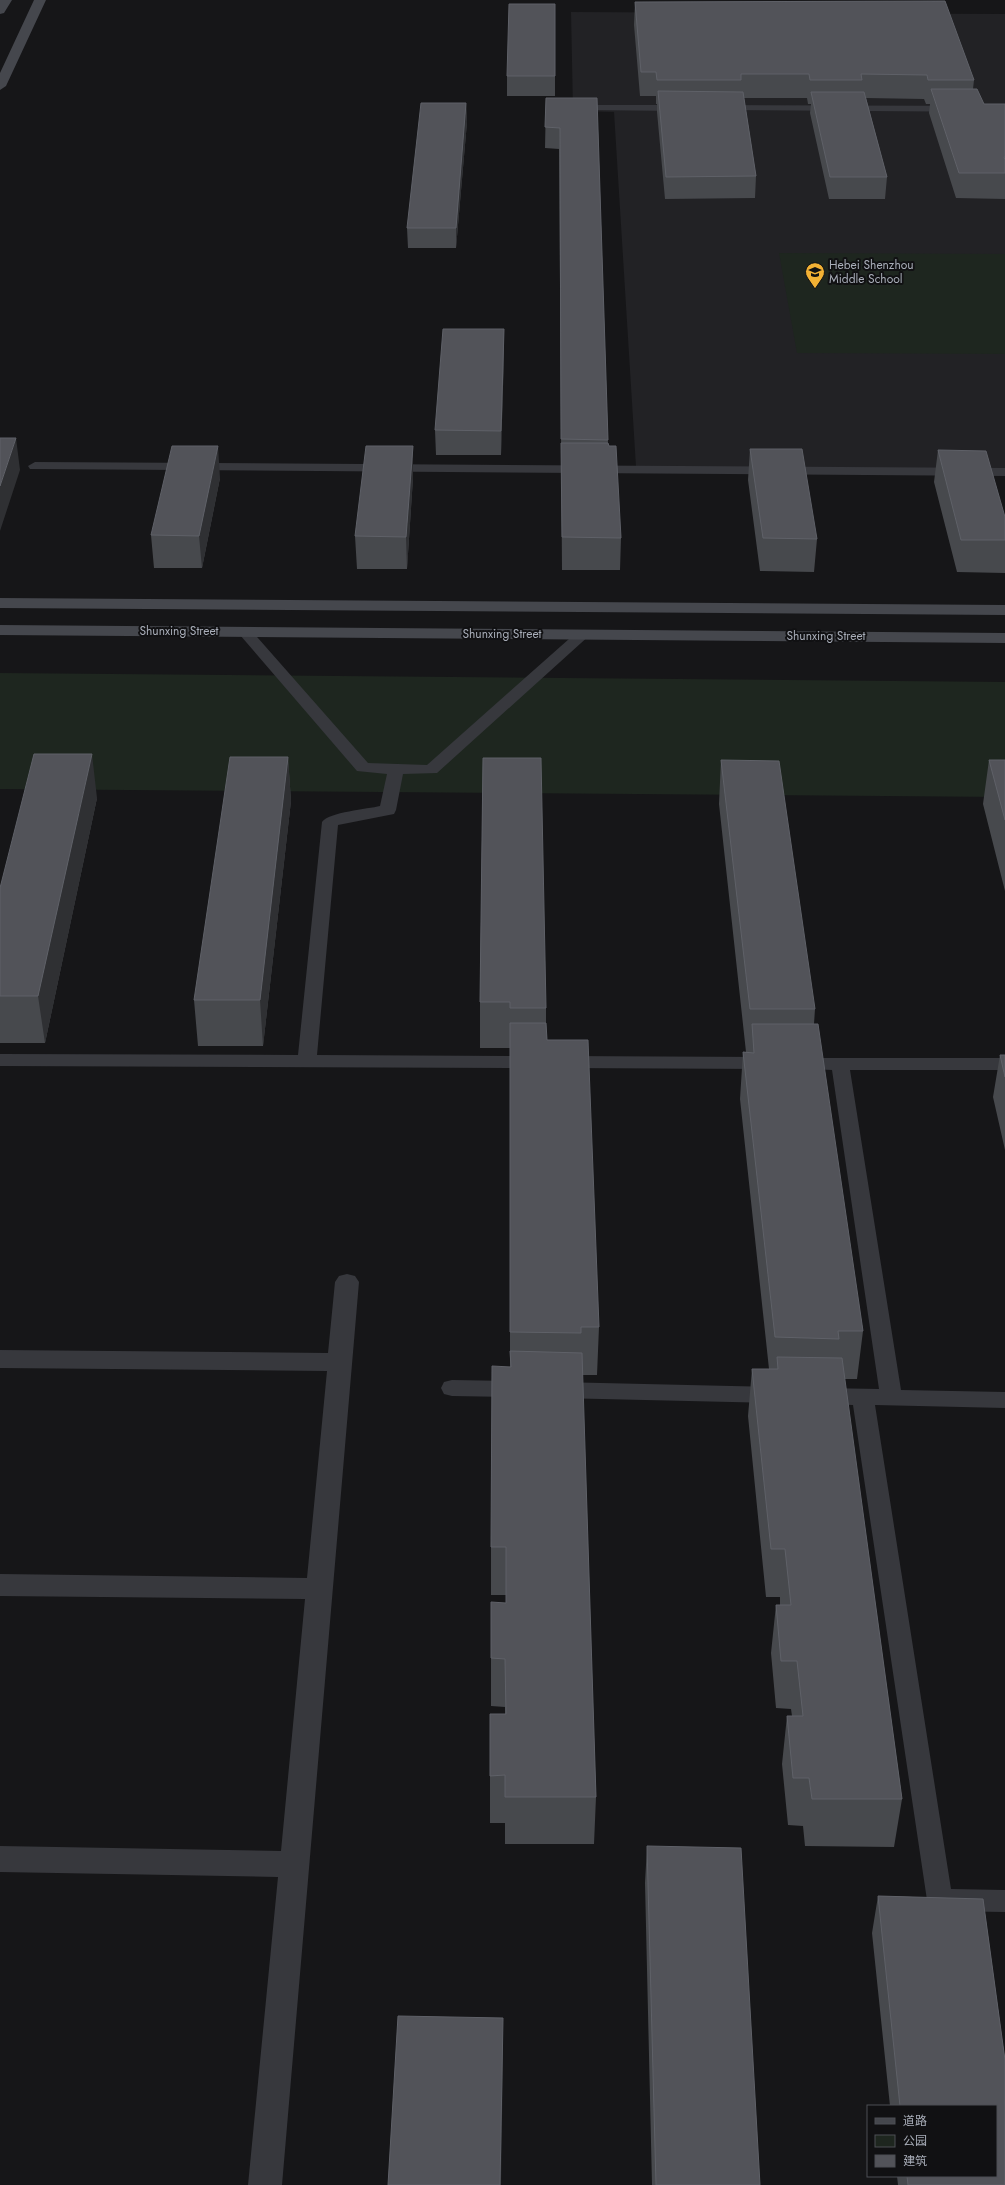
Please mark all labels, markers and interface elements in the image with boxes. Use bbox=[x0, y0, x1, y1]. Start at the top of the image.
place label: Hebei Shenzhou Middle School bbox=[829, 256, 914, 288]
school or university icon: Hebei Shenzhou Middle School bbox=[804, 261, 826, 289]
street label: Shunxing Street bbox=[139, 622, 219, 640]
street label: Shunxing Street bbox=[462, 625, 542, 643]
street label: Shunxing Street bbox=[786, 627, 866, 645]
legend bbox=[867, 2105, 997, 2177]
text: 道路 bbox=[903, 2112, 927, 2130]
text: 公园 bbox=[903, 2132, 927, 2150]
text: 建筑 bbox=[903, 2152, 927, 2170]

